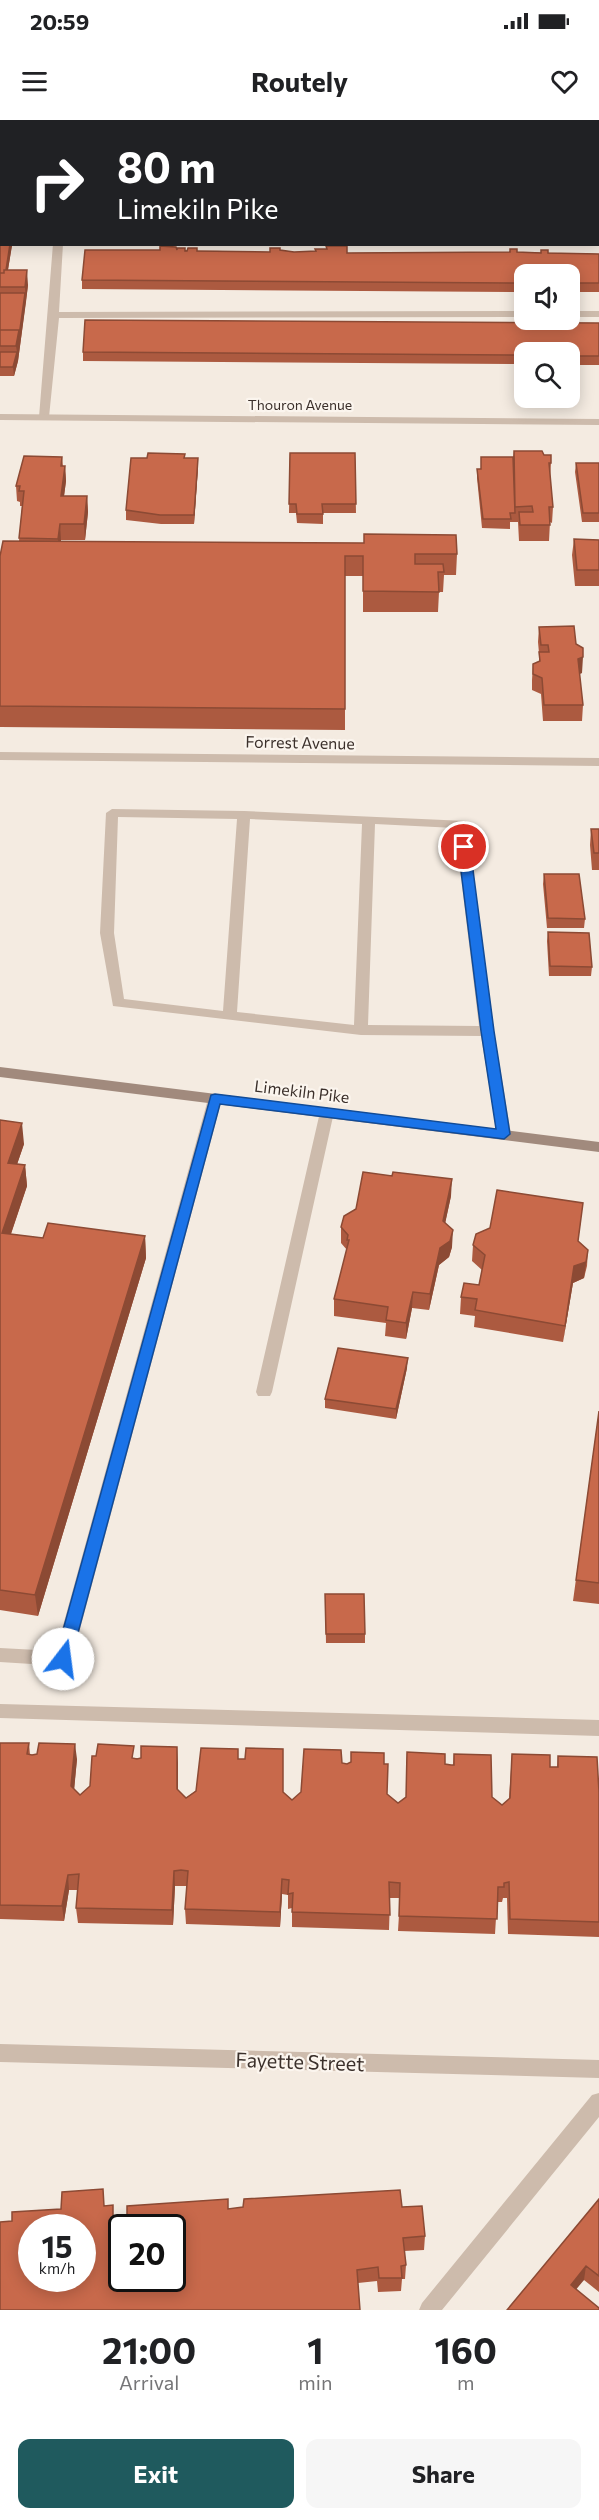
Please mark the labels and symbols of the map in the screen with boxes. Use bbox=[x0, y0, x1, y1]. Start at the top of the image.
street label: Thouron Avenue bbox=[248, 396, 352, 413]
street label: Forrest Avenue bbox=[245, 732, 355, 752]
pin bbox=[438, 821, 489, 872]
street label: Limekiln Pike bbox=[253, 1076, 351, 1106]
position arrow bbox=[31, 1627, 95, 1691]
street label: Fayette Street bbox=[235, 2047, 365, 2075]
speed limit sign: 20 bbox=[108, 2214, 186, 2292]

